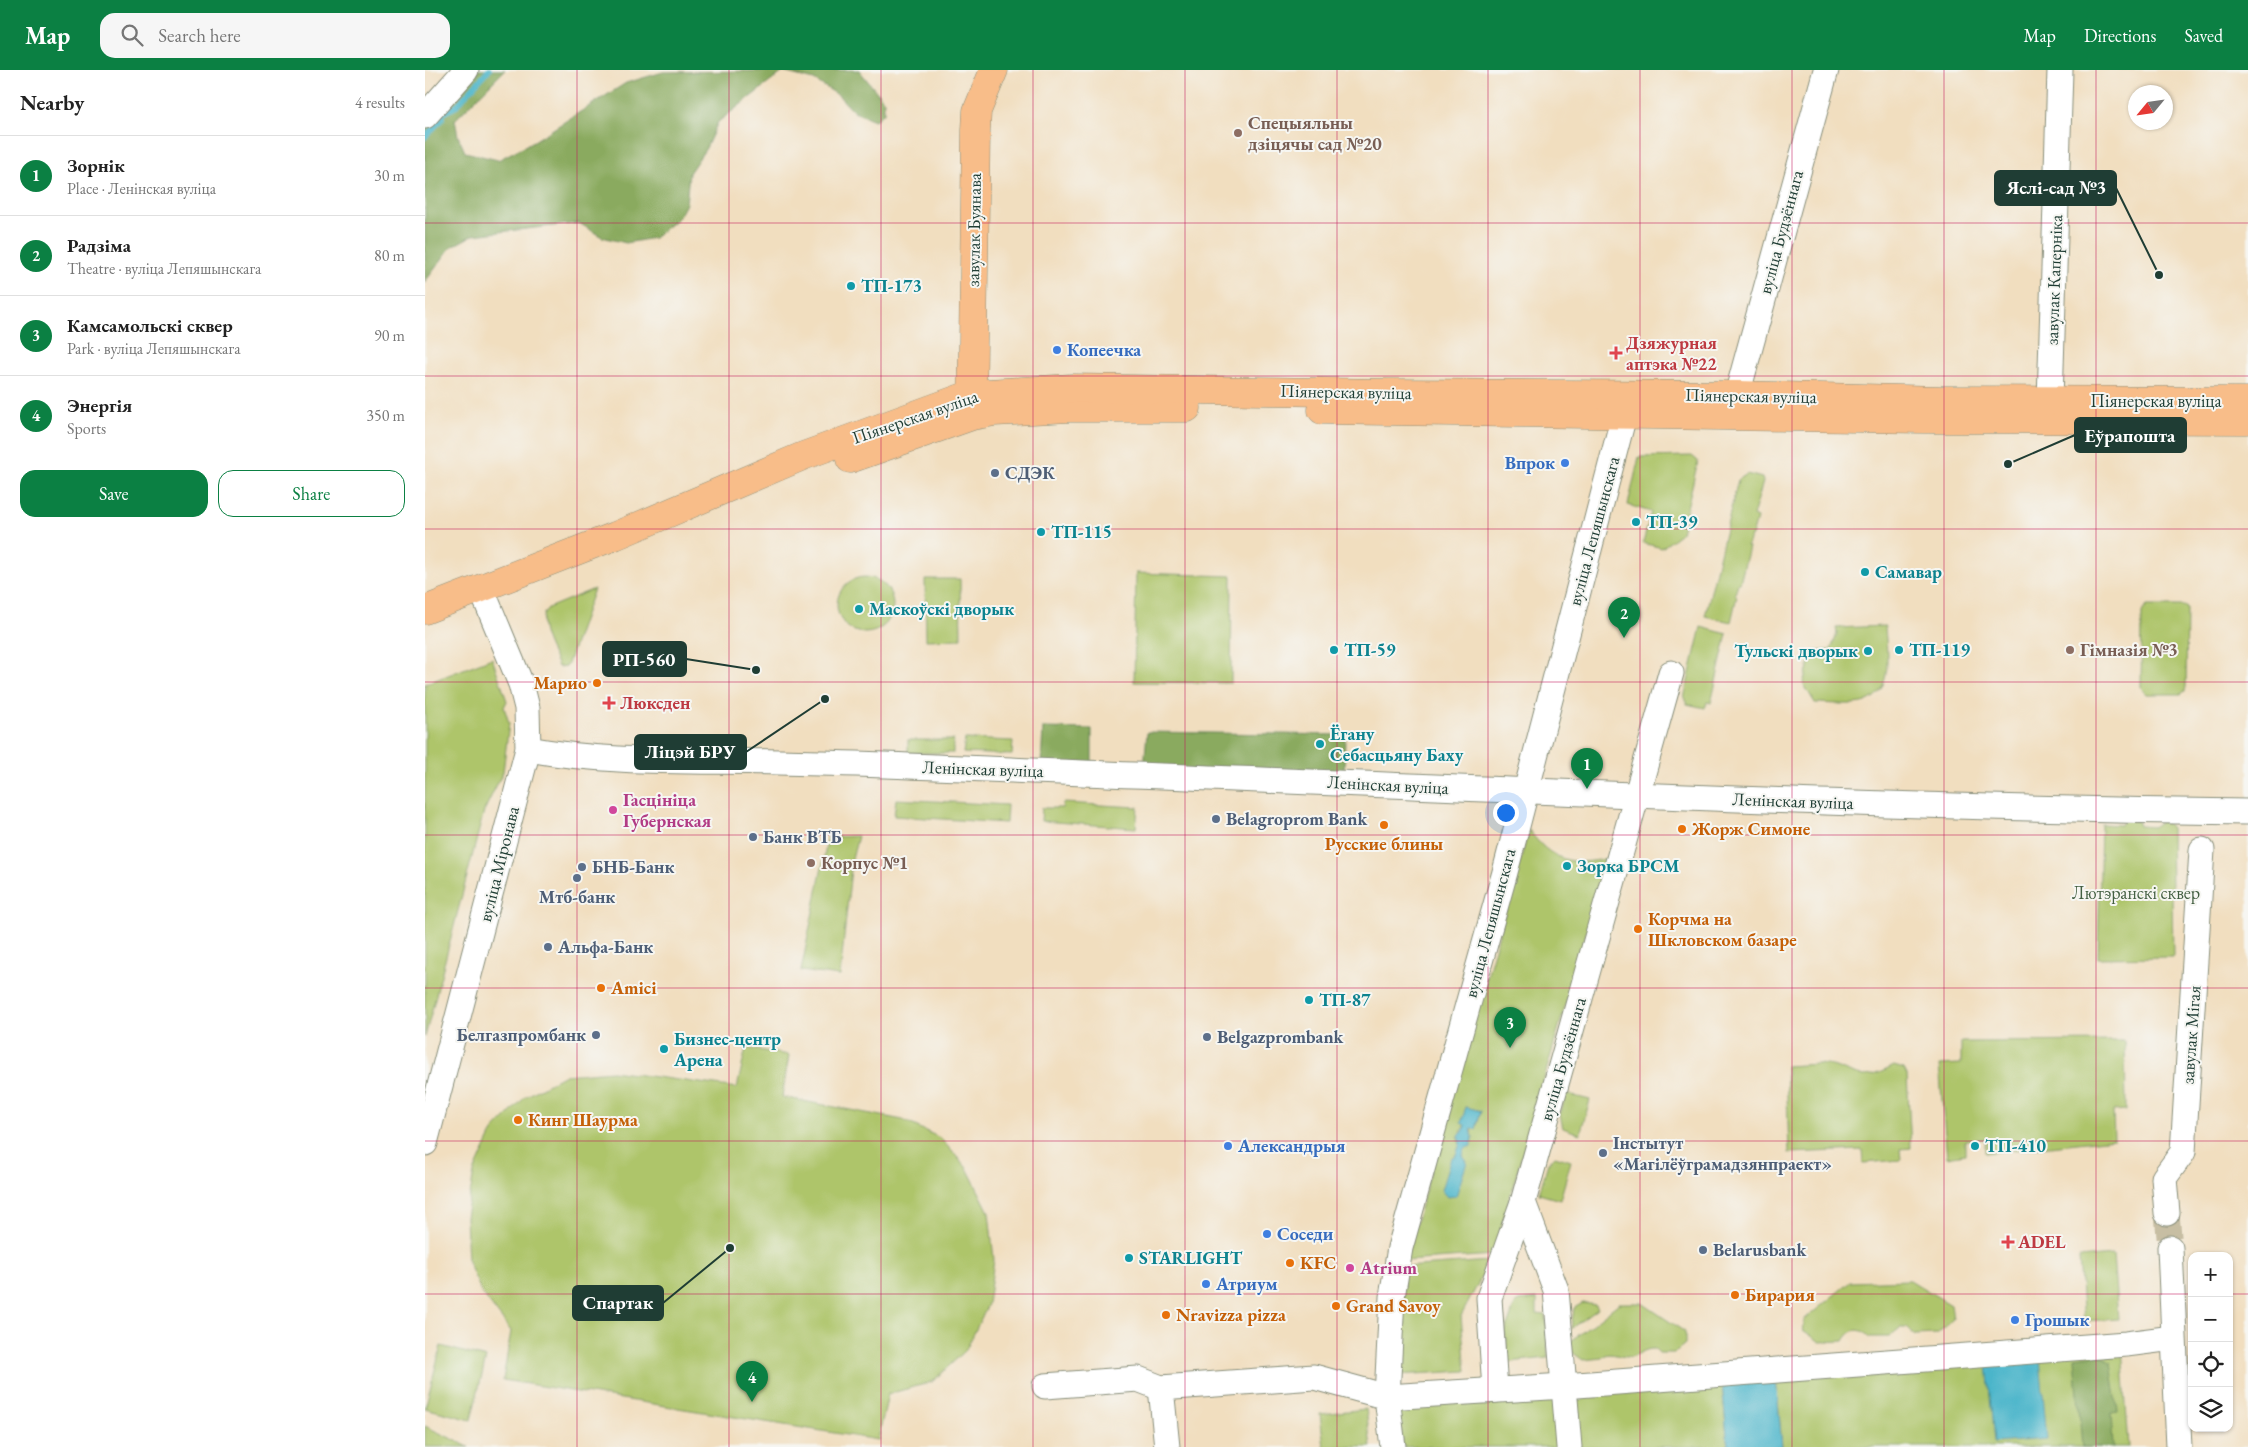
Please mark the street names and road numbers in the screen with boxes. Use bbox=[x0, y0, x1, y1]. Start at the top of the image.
street label: вуліца Будзённага bbox=[1753, 167, 1808, 296]
street label: завулак Буянава bbox=[961, 172, 986, 287]
street label: завулак Каперніка bbox=[2040, 213, 2067, 346]
street label: Піянерская вуліца bbox=[1280, 379, 1413, 404]
street label: Піянерская вуліца bbox=[1685, 383, 1818, 408]
street label: Піянерская вуліца bbox=[849, 384, 982, 449]
street label: Піянерская вуліца bbox=[2090, 389, 2223, 412]
street label: вуліца Лепяшынскага bbox=[1563, 453, 1625, 608]
street label: Ленінская вуліца bbox=[922, 755, 1045, 782]
street label: Ленінская вуліца bbox=[1327, 770, 1450, 799]
street label: Ленінская вуліца bbox=[1732, 787, 1855, 814]
street label: вуліца Міронава bbox=[473, 803, 524, 924]
street label: вуліца Лепяшынскага bbox=[1459, 845, 1521, 1000]
street label: завулак Мігая bbox=[2176, 985, 2205, 1085]
street label: вуліца Будзённага bbox=[1534, 994, 1591, 1123]

